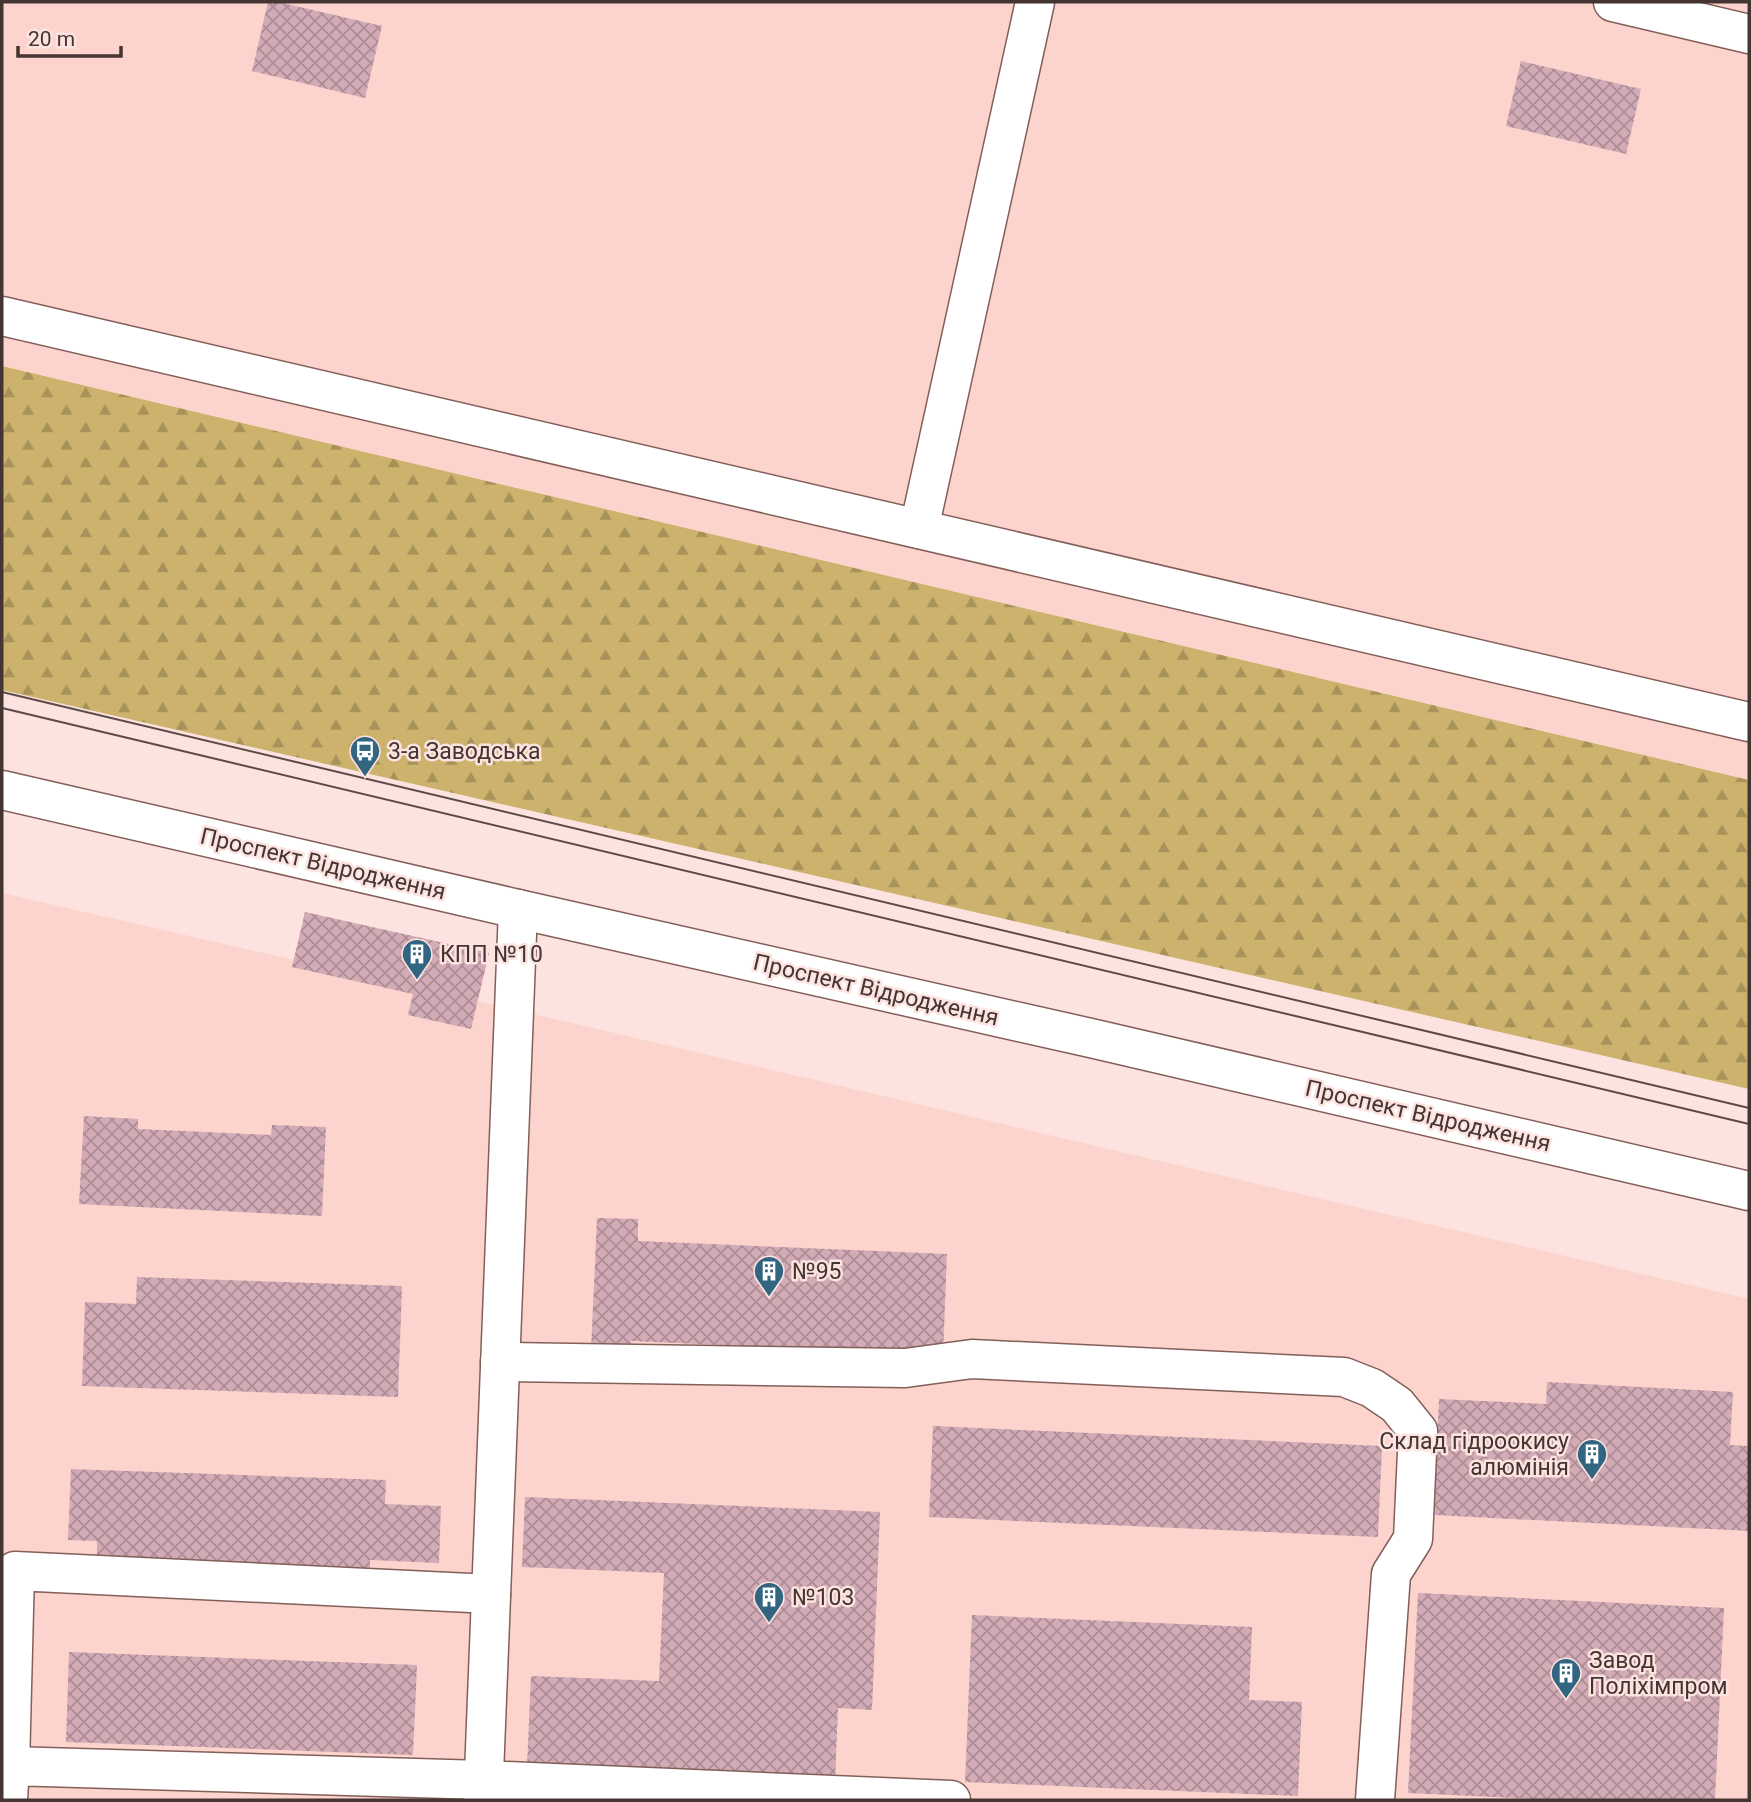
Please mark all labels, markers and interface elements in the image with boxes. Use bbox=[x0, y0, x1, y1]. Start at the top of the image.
scale bar bbox=[18, 14, 121, 58]
text: 20 m bbox=[28, 27, 75, 51]
bus stop icon: 3-а Заводська bbox=[348, 734, 382, 778]
place label: 3-а Заводська bbox=[388, 738, 540, 765]
street label: Проспект Відродження bbox=[198, 823, 448, 905]
building icon: КПП №10 bbox=[400, 937, 434, 981]
place label: КПП №10 bbox=[440, 941, 543, 968]
street label: Проспект Відродження bbox=[751, 949, 1001, 1031]
street label: Проспект Відродження bbox=[1303, 1075, 1553, 1157]
building icon: №95 bbox=[752, 1254, 786, 1298]
place label: №95 bbox=[792, 1258, 842, 1285]
place label: Склад гідроокису алюмінія bbox=[1379, 1428, 1569, 1481]
building icon: Склад гідроокису алюмінія bbox=[1575, 1437, 1609, 1481]
building icon: №103 bbox=[752, 1580, 786, 1624]
place label: №103 bbox=[792, 1584, 854, 1611]
place label: Завод Поліхімпром bbox=[1589, 1647, 1728, 1700]
building icon: Завод Поліхімпром bbox=[1549, 1656, 1583, 1700]

